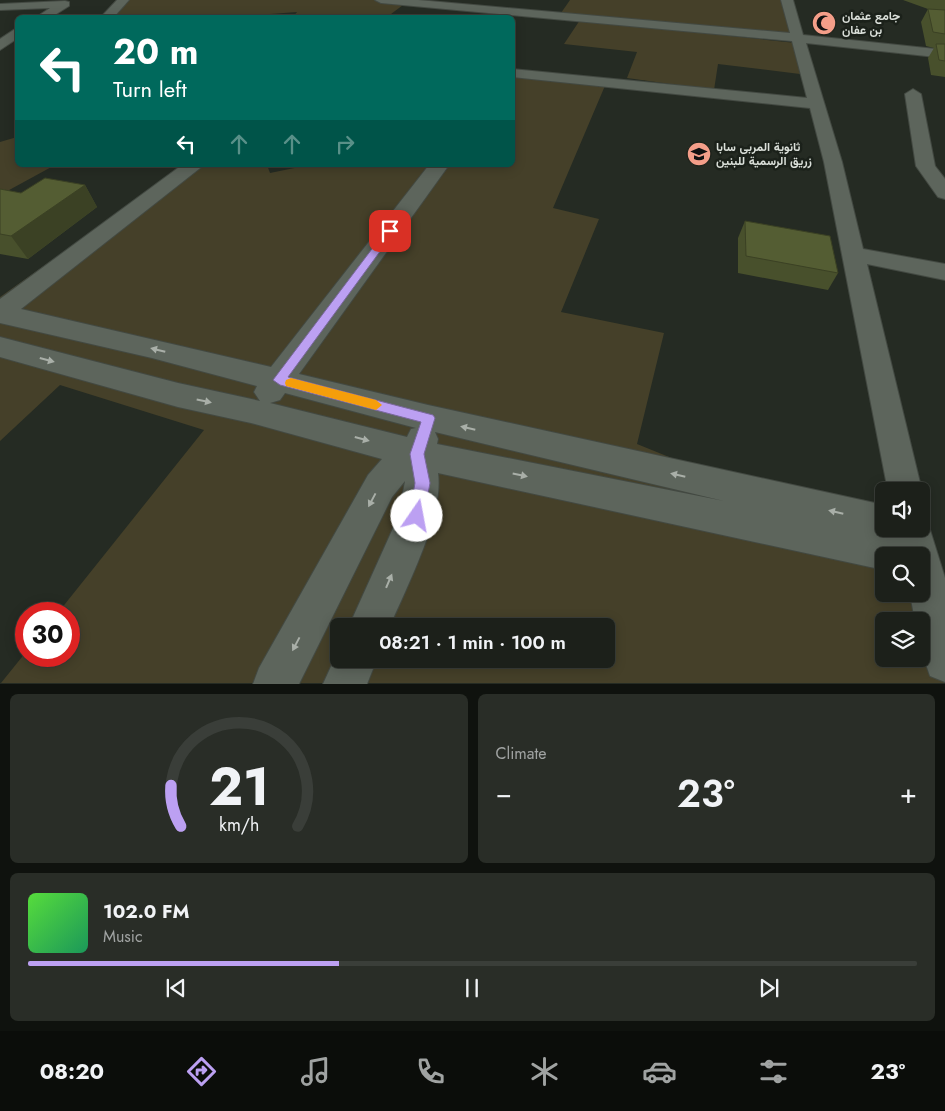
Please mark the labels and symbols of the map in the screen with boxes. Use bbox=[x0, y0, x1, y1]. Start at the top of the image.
place label: جامع عثمان بن عفان bbox=[842, 7, 900, 39]
mosque icon: جامع عثمان بن عفان bbox=[811, 10, 837, 36]
place label: ثانوية المربي سابا زريق الرسمية للبنين bbox=[716, 138, 812, 170]
school or university icon: ثانوية المربي سابا زريق الرسمية للبنين bbox=[686, 141, 712, 167]
pin bbox=[369, 210, 411, 252]
one-way arrow bbox=[150, 346, 165, 354]
one-way arrow bbox=[39, 356, 55, 364]
one-way arrow bbox=[197, 397, 212, 405]
one-way arrow bbox=[460, 423, 476, 431]
one-way arrow bbox=[355, 436, 370, 444]
one-way arrow bbox=[670, 471, 685, 479]
one-way arrow bbox=[513, 472, 529, 480]
position arrow bbox=[390, 489, 442, 541]
one-way arrow bbox=[368, 493, 376, 507]
one-way arrow bbox=[829, 508, 844, 516]
one-way arrow bbox=[385, 573, 393, 588]
speed limit sign: 30 bbox=[15, 602, 80, 667]
one-way arrow bbox=[292, 637, 300, 651]

